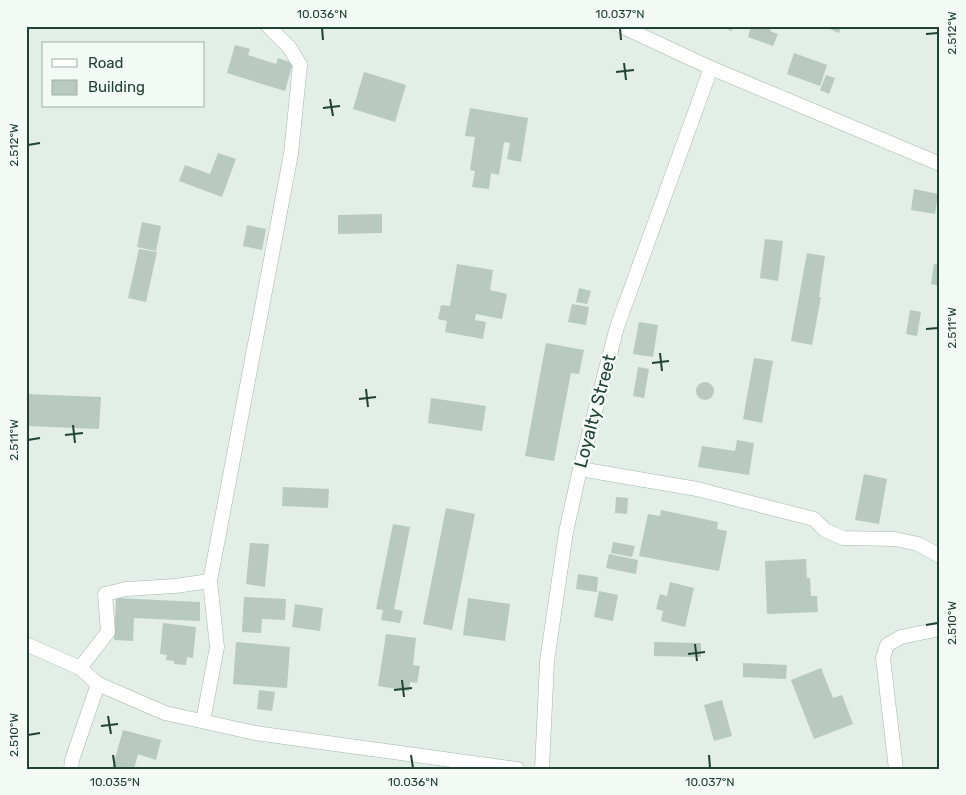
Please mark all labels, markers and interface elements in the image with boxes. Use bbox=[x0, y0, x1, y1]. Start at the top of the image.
text: 10.036°N bbox=[297, 7, 347, 21]
text: 10.037°N bbox=[595, 7, 645, 21]
text: 2.512°W bbox=[945, 11, 959, 55]
legend bbox=[42, 42, 205, 108]
text: Road bbox=[88, 54, 124, 72]
text: Building bbox=[88, 78, 145, 96]
text: 2.512°W bbox=[7, 123, 21, 167]
text: 2.511°W bbox=[945, 307, 959, 349]
street label: Loyalty Street bbox=[569, 352, 621, 470]
text: 2.511°W bbox=[7, 419, 21, 461]
text: 2.510°W bbox=[945, 601, 959, 645]
text: 2.510°W bbox=[7, 713, 21, 757]
text: 10.035°N bbox=[90, 775, 140, 789]
text: 10.036°N bbox=[388, 775, 438, 789]
text: 10.037°N bbox=[685, 775, 735, 789]

